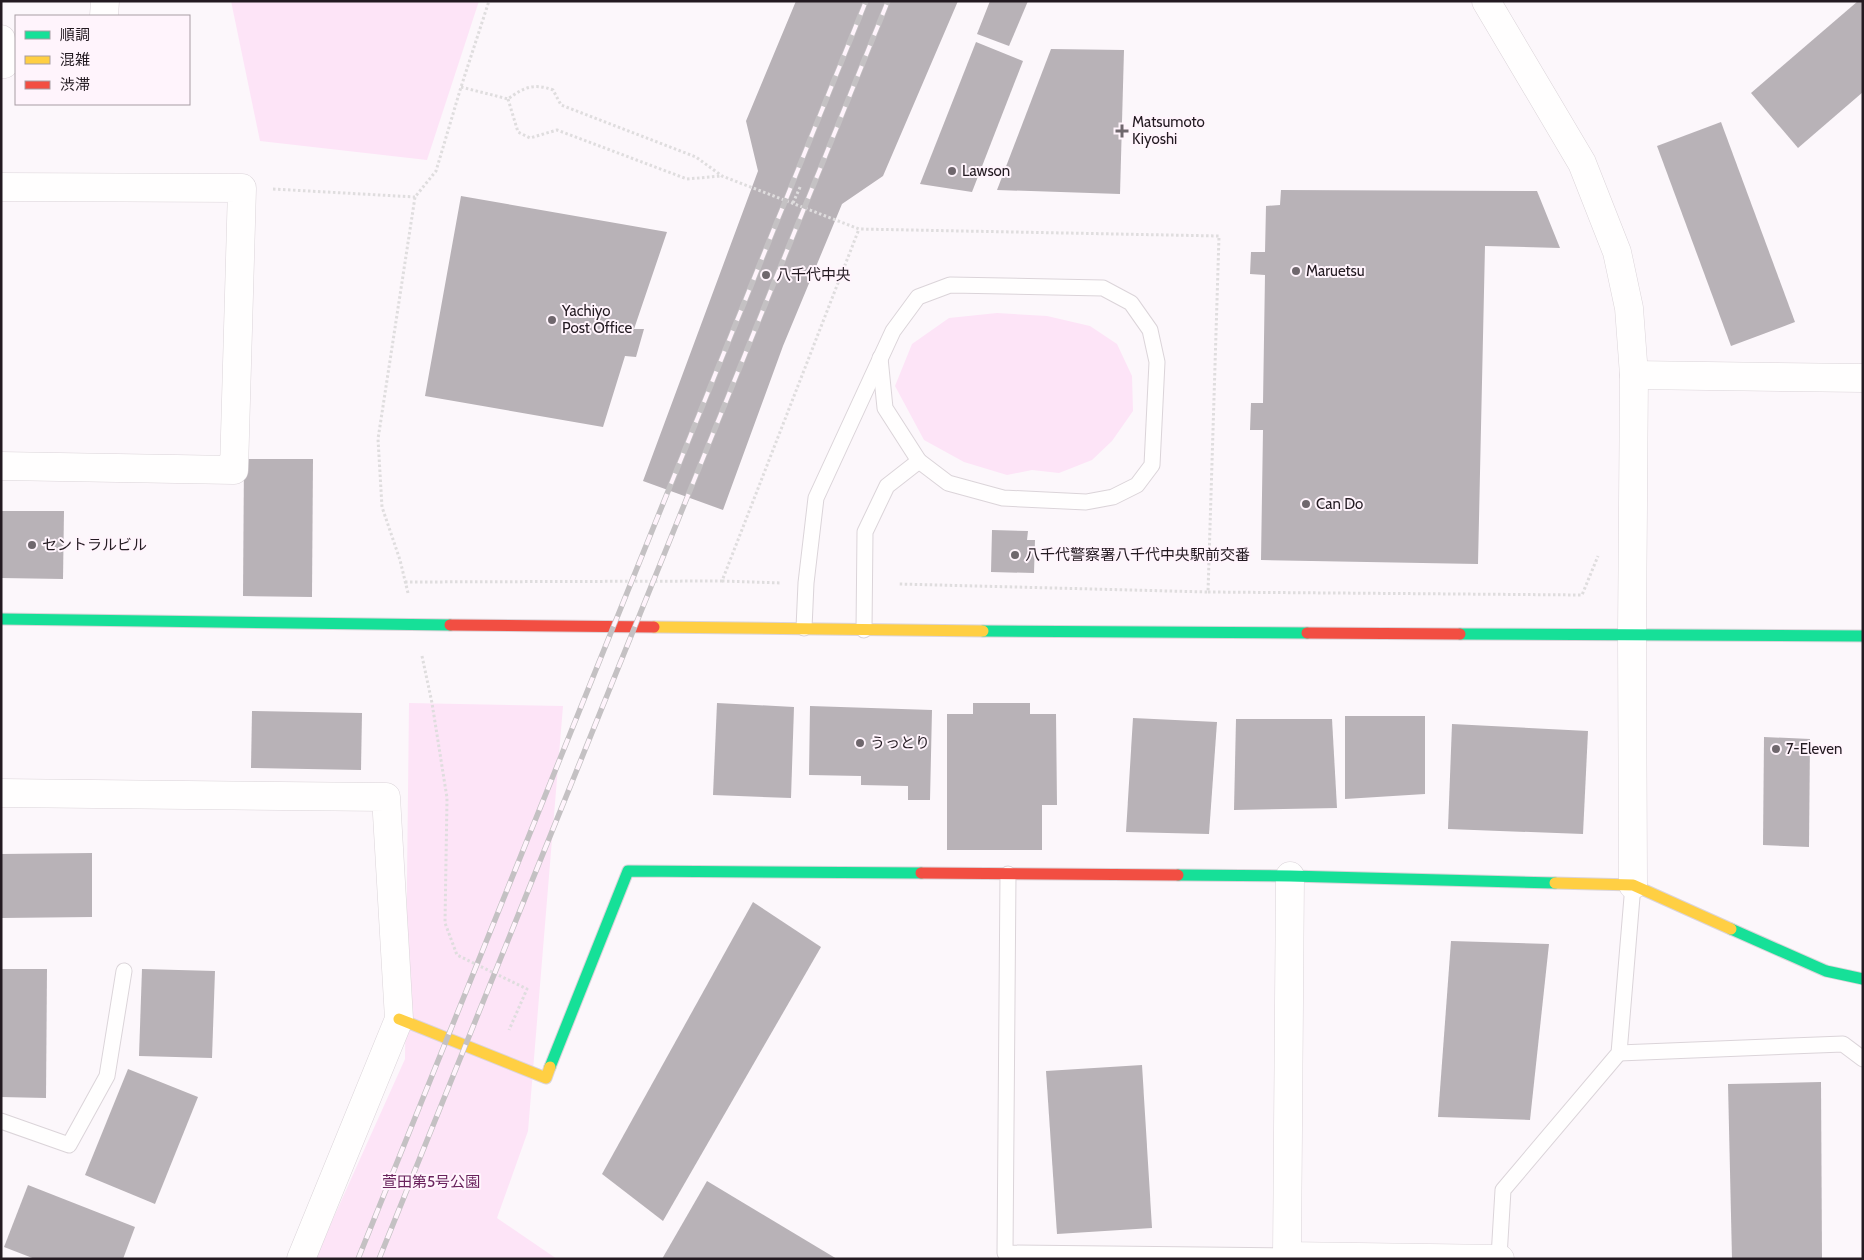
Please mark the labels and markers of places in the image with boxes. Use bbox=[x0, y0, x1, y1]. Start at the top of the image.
place label: Matsumoto Kiyoshi bbox=[1132, 113, 1205, 148]
marker: Matsumoto Kiyoshi bbox=[1116, 125, 1128, 137]
place label: Lawson bbox=[962, 162, 1010, 180]
marker: Lawson bbox=[946, 165, 958, 177]
place label: Maruetsu bbox=[1306, 262, 1365, 280]
marker: Maruetsu bbox=[1290, 265, 1302, 277]
place label: 八千代中央 bbox=[776, 266, 851, 284]
marker: 八千代中央 bbox=[760, 269, 772, 281]
place label: Yachiyo Post Office bbox=[561, 302, 633, 337]
marker: Yachiyo Post Office bbox=[546, 314, 558, 326]
place label: Can Do bbox=[1316, 495, 1363, 513]
marker: Can Do bbox=[1300, 498, 1312, 510]
place label: セントラルビル bbox=[42, 536, 147, 554]
marker: セントラルビル bbox=[26, 539, 38, 551]
place label: 八千代警察署八千代中央駅前交番 bbox=[1025, 546, 1250, 564]
marker: 八千代警察署八千代中央駅前交番 bbox=[1009, 549, 1021, 561]
place label: うっとり bbox=[870, 734, 930, 752]
marker: うっとり bbox=[854, 737, 866, 749]
place label: 7-Eleven bbox=[1786, 740, 1842, 758]
marker: 7-Eleven bbox=[1770, 743, 1782, 755]

